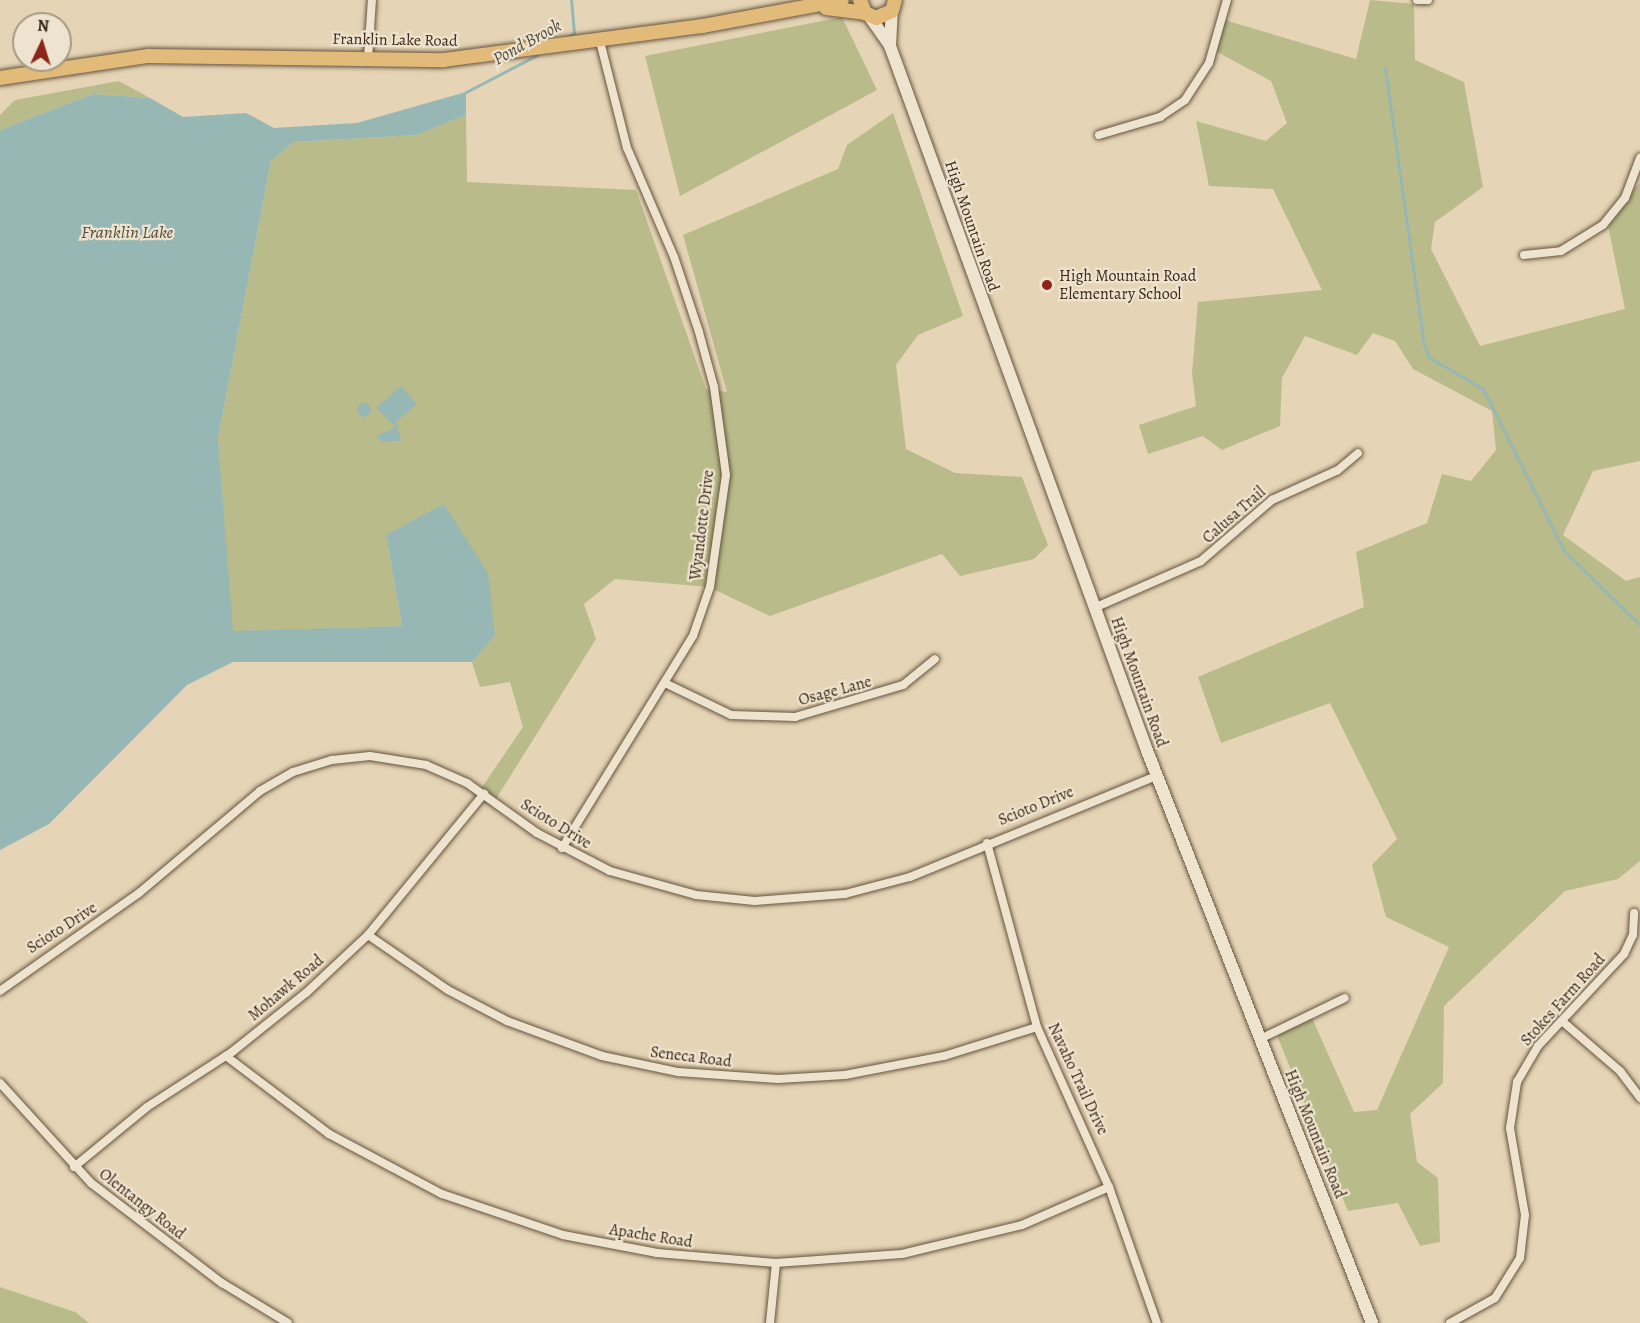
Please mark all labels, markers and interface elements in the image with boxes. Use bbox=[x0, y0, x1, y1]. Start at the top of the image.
north arrow bbox=[12, 12, 72, 72]
water label: Pond Brook bbox=[489, 14, 565, 70]
text: N bbox=[37, 15, 50, 37]
street label: Franklin Lake Road bbox=[332, 29, 458, 51]
street label: High Mountain Road bbox=[941, 158, 1003, 294]
water label: Franklin Lake bbox=[81, 221, 173, 243]
place label: High Mountain Road Elementary School bbox=[1059, 266, 1196, 304]
marker: High Mountain Road Elementary School bbox=[1040, 278, 1054, 292]
street label: Wyandotte Drive bbox=[686, 469, 718, 581]
street label: Calusa Trail bbox=[1199, 482, 1269, 548]
street label: High Mountain Road bbox=[1107, 614, 1171, 750]
street label: Osage Lane bbox=[796, 672, 874, 710]
street label: Scioto Drive bbox=[995, 782, 1077, 830]
street label: Scioto Drive bbox=[517, 795, 595, 853]
street label: Scioto Drive bbox=[23, 898, 101, 958]
street label: Stokes Farm Road bbox=[1517, 950, 1609, 1050]
street label: Mohawk Road bbox=[244, 951, 328, 1025]
street label: Navaho Trail Drive bbox=[1044, 1020, 1112, 1138]
street label: Seneca Road bbox=[649, 1042, 733, 1072]
street label: High Mountain Road bbox=[1280, 1067, 1350, 1201]
street label: Olentangy Road bbox=[95, 1164, 189, 1244]
street label: Apache Road bbox=[608, 1220, 694, 1252]

